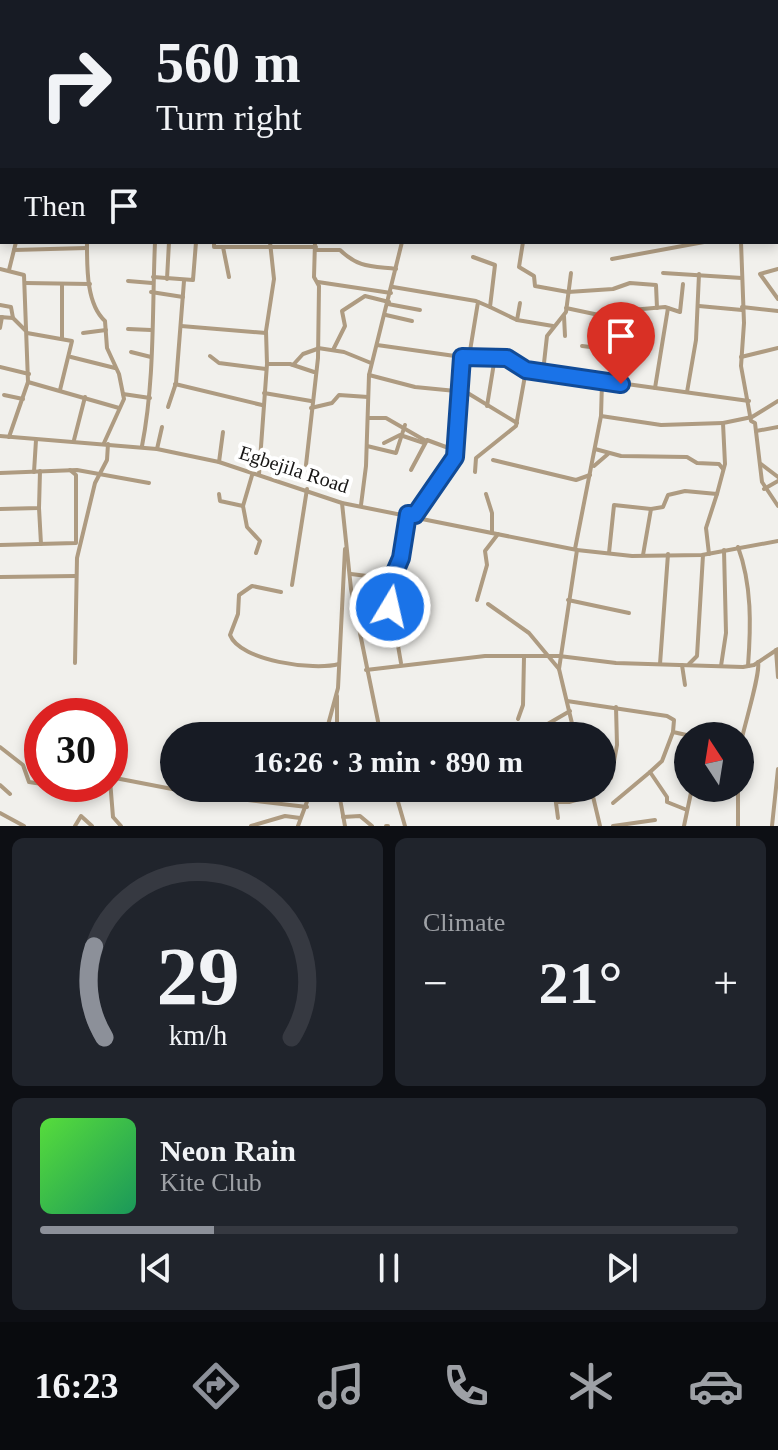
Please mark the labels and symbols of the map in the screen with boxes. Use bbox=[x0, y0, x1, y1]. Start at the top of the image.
pin bbox=[587, 302, 655, 384]
street label: Egbejila Road bbox=[236, 441, 352, 498]
position arrow bbox=[348, 565, 432, 649]
speed limit sign: 30 bbox=[24, 698, 128, 802]
north arrow bbox=[674, 722, 754, 802]

